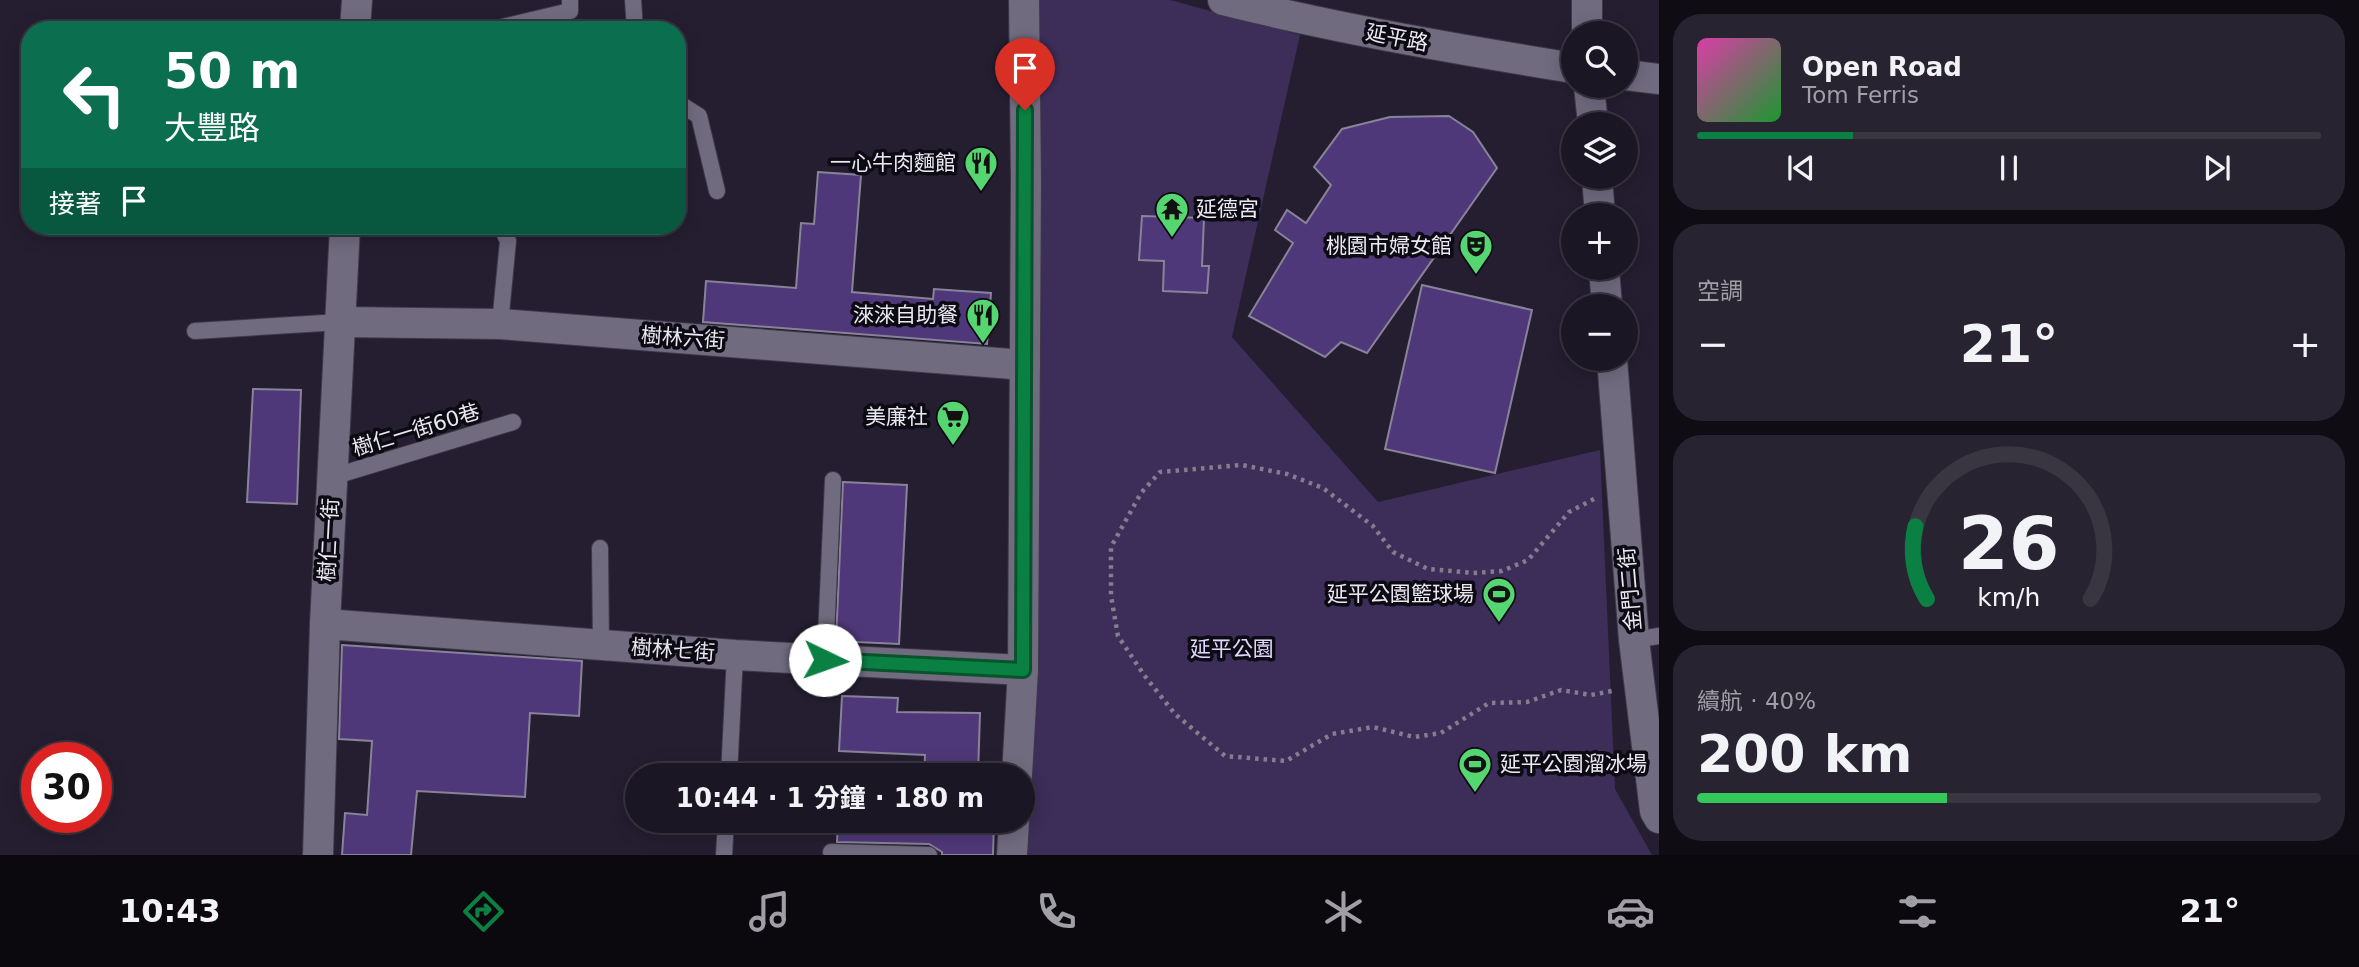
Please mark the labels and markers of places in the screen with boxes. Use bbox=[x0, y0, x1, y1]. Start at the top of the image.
pin bbox=[995, 38, 1055, 110]
restaurant icon: 一心牛肉麵館 bbox=[962, 144, 1000, 193]
place label: 一心牛肉麵館 bbox=[830, 151, 956, 175]
temple icon: 延德宮 bbox=[1153, 190, 1191, 239]
place label: 延德宮 bbox=[1196, 197, 1259, 221]
theatre icon: 桃園市婦女館 bbox=[1457, 227, 1495, 276]
place label: 桃園市婦女館 bbox=[1326, 234, 1452, 258]
restaurant icon: 淶淶自助餐 bbox=[964, 296, 1002, 345]
place label: 淶淶自助餐 bbox=[853, 303, 958, 327]
supermarket icon: 美廉社 bbox=[934, 398, 972, 447]
place label: 美廉社 bbox=[865, 405, 928, 429]
sports icon: 延平公園籃球場 bbox=[1480, 575, 1518, 624]
place label: 延平公園籃球場 bbox=[1327, 582, 1474, 606]
sports icon: 延平公園溜冰場 bbox=[1456, 745, 1494, 794]
place label: 延平公園溜冰場 bbox=[1500, 752, 1647, 776]

